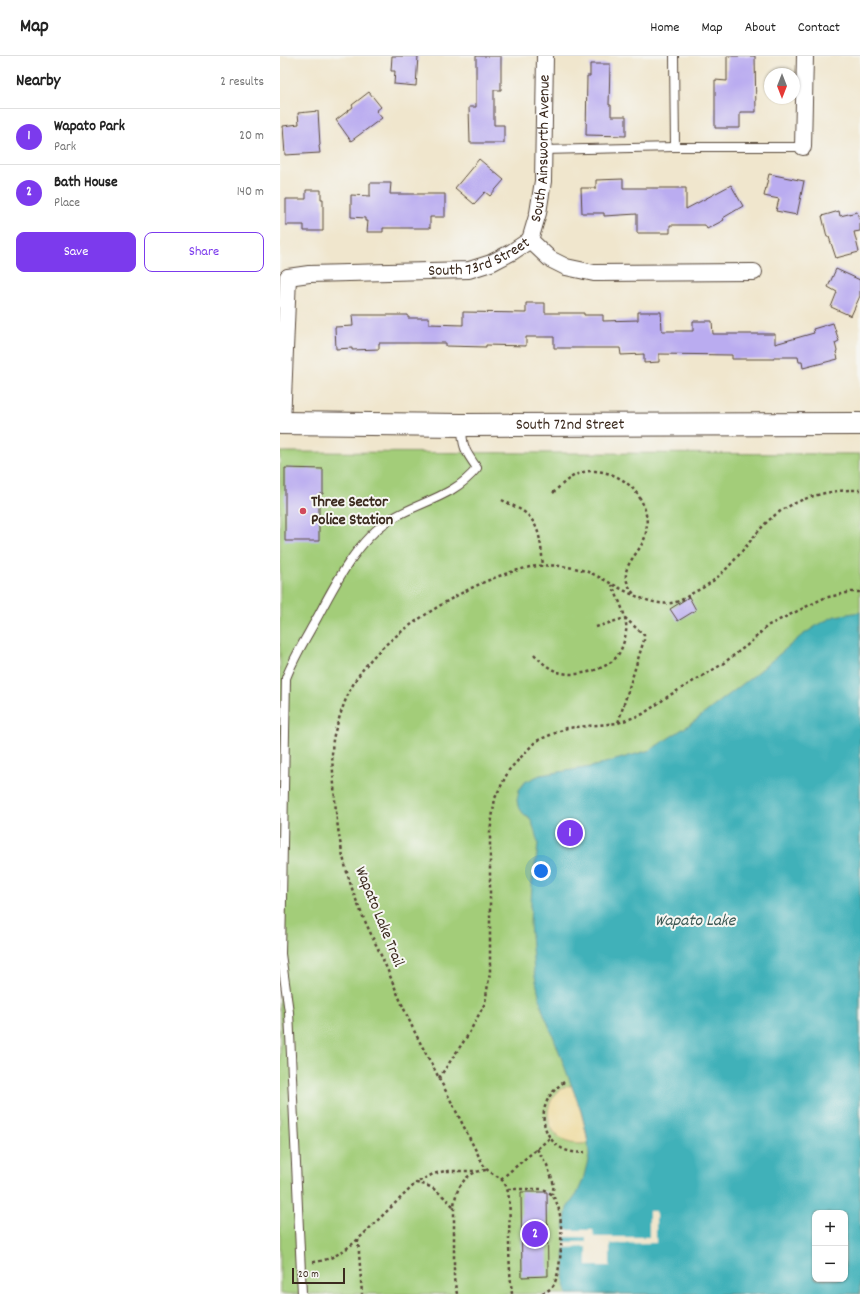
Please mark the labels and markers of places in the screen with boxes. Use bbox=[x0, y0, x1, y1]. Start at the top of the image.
place label: Three Sector Police Station bbox=[311, 491, 393, 532]
marker: Three Sector Police Station bbox=[298, 506, 308, 516]
pin: 1 bbox=[557, 818, 583, 848]
pin: 2 bbox=[522, 1219, 548, 1249]

